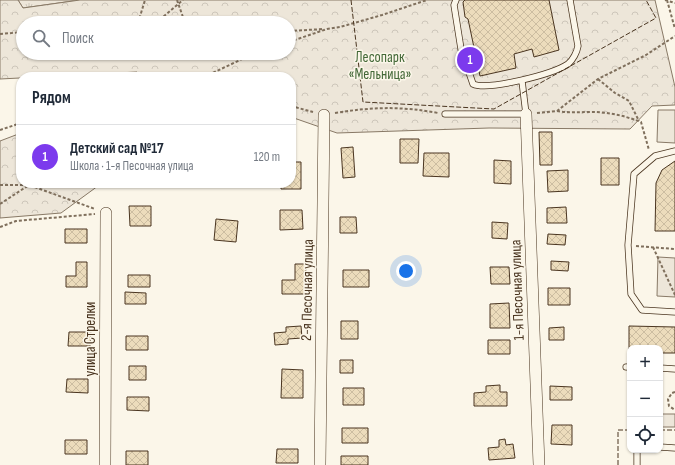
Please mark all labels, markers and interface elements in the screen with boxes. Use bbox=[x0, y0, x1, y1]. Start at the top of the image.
search box bbox=[16, 16, 296, 60]
icon: search bbox=[30, 27, 52, 49]
text: Поиск bbox=[62, 29, 94, 48]
pin: 1 bbox=[457, 45, 483, 75]
park label: Лесопарк «Мельница» bbox=[348, 48, 412, 84]
text: Рядом bbox=[32, 88, 71, 108]
text: Детский сад №17 bbox=[70, 139, 164, 158]
text: 1 bbox=[42, 149, 48, 165]
text: 120 m bbox=[254, 149, 280, 165]
text: Школа · 1-я Песочная улица bbox=[70, 158, 194, 174]
street label: 2-я Песочная улица bbox=[297, 239, 318, 341]
street label: 1-я Песочная улица bbox=[506, 239, 529, 341]
your location bbox=[396, 261, 416, 281]
street label: улица Стрелки bbox=[81, 302, 100, 376]
map controls bbox=[627, 345, 663, 453]
button: + bbox=[627, 345, 663, 381]
button: − bbox=[627, 381, 663, 417]
button: locate bbox=[627, 417, 663, 453]

